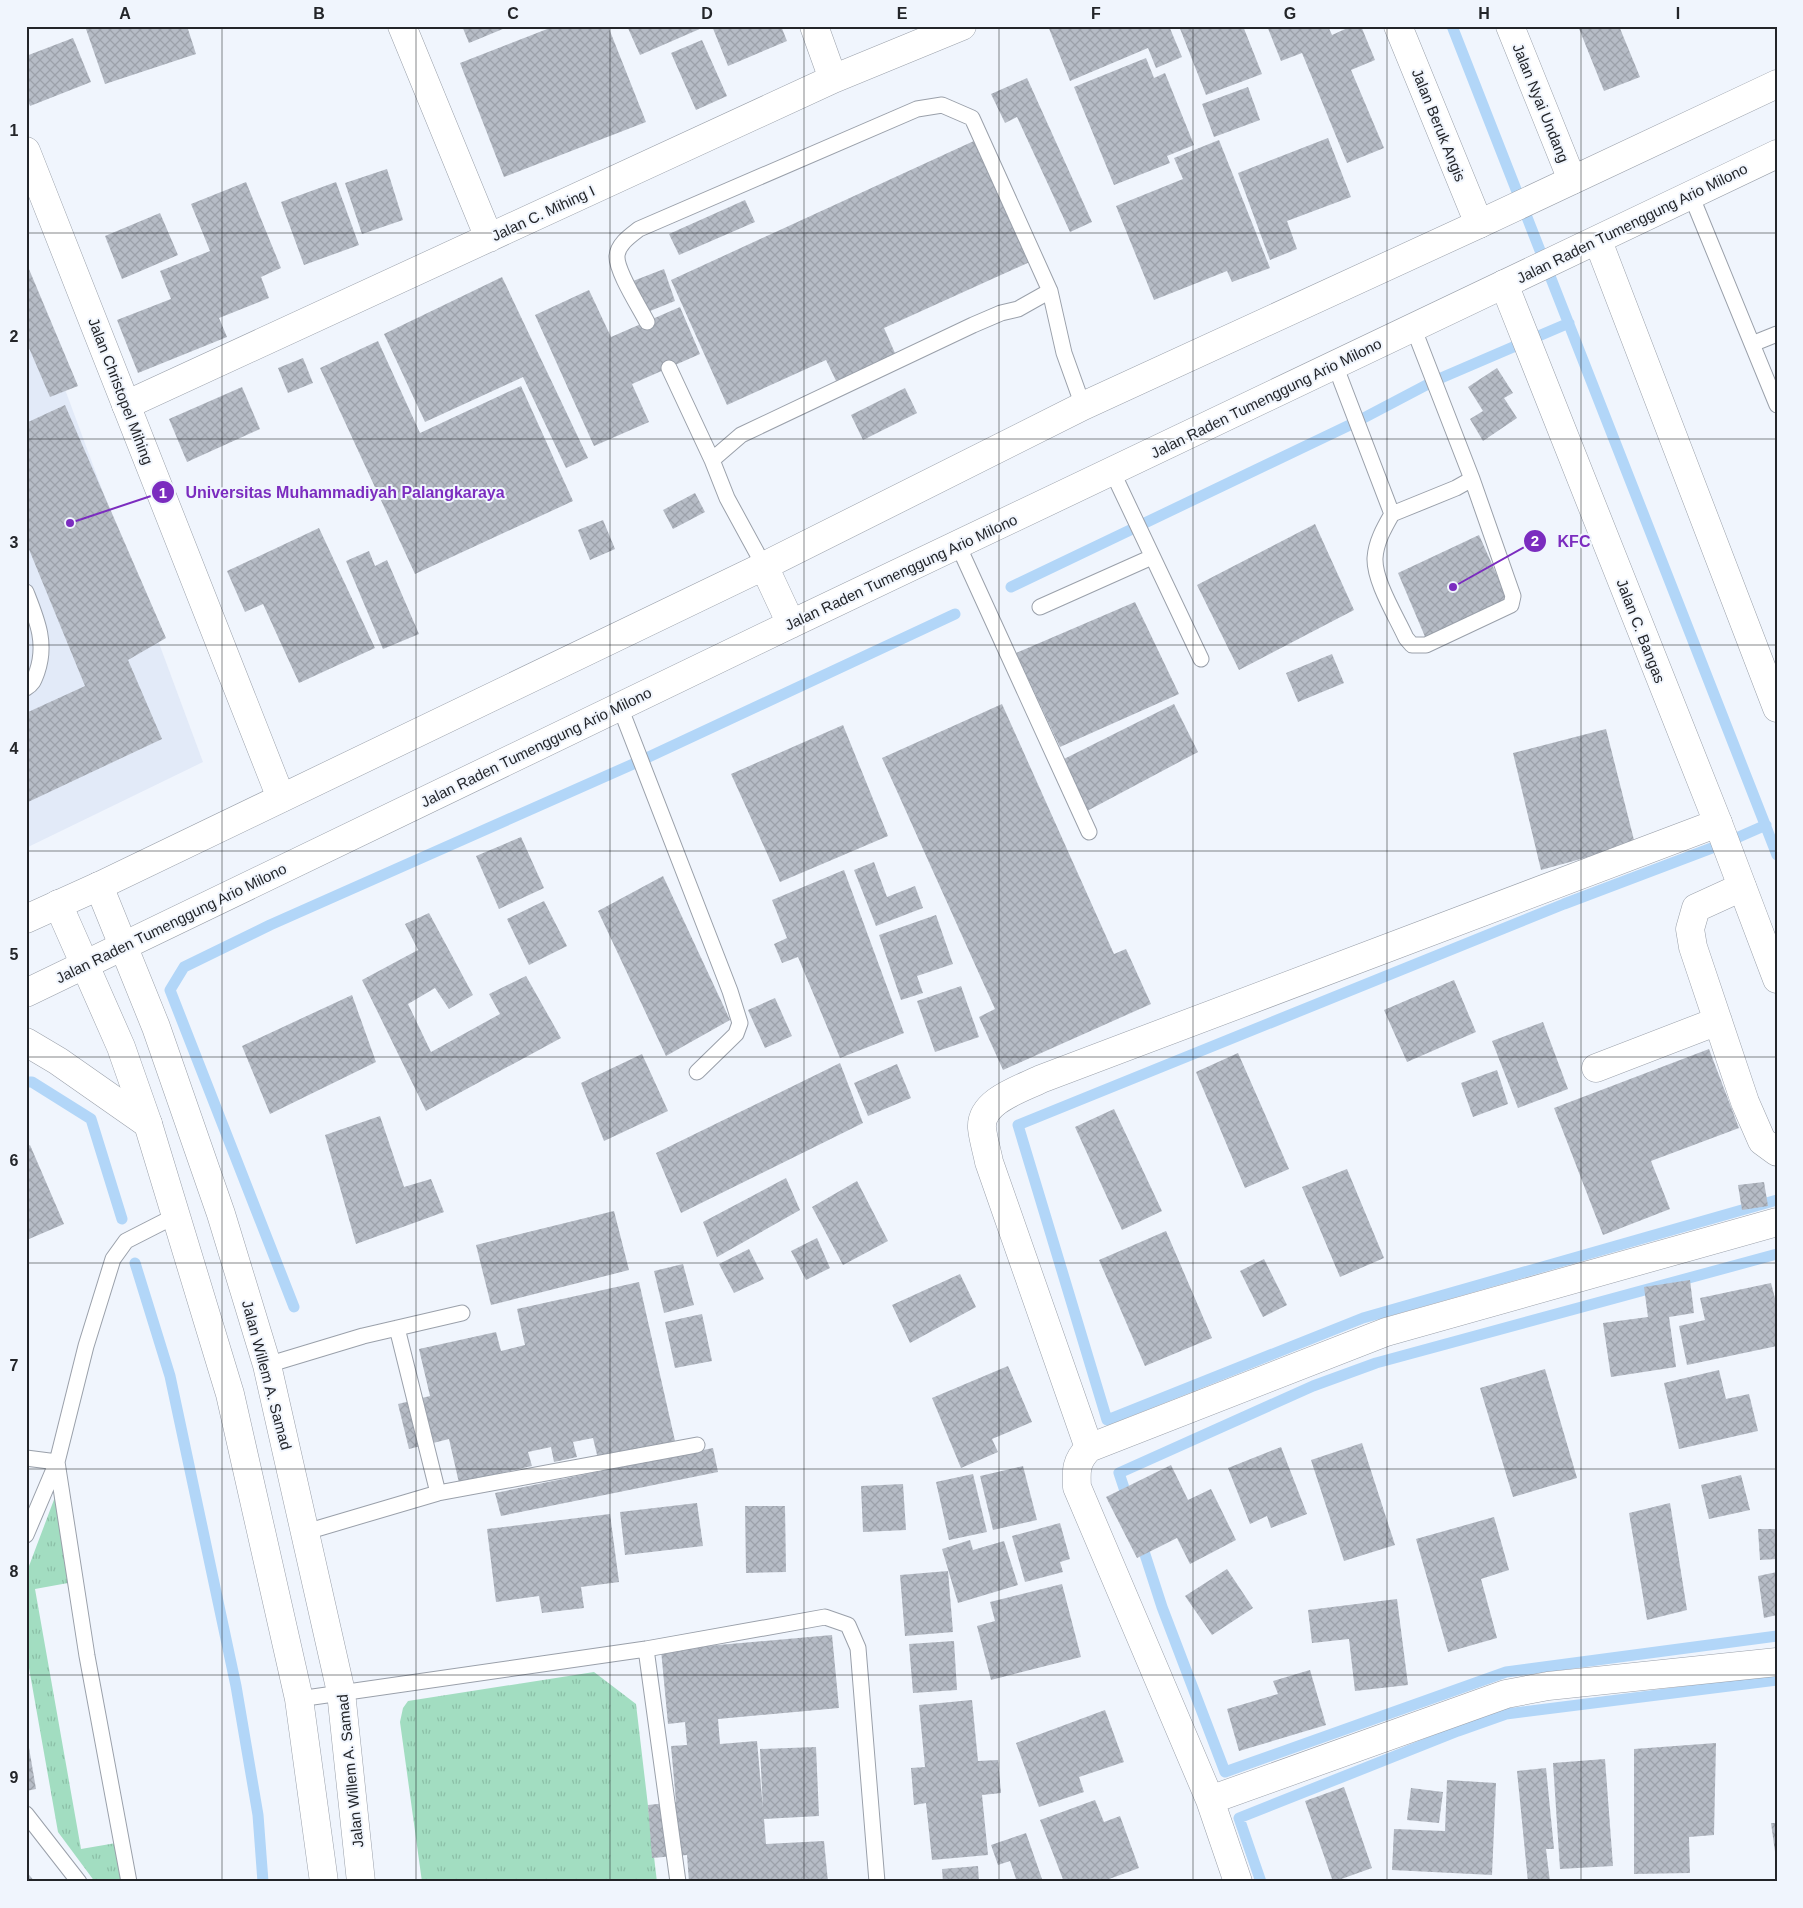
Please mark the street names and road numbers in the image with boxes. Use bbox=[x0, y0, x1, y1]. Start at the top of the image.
street label: Jalan Nyai Undang bbox=[1509, 41, 1573, 165]
street label: Jalan Beruk Angis bbox=[1409, 66, 1469, 184]
street label: Jalan Raden Tumenggung Ario Milono bbox=[1514, 160, 1750, 286]
street label: Jalan C. Mihing I bbox=[489, 182, 597, 244]
street label: Jalan Christopel Mihing bbox=[85, 315, 157, 467]
street label: Jalan Raden Tumenggung Ario Milono bbox=[1148, 335, 1384, 461]
street label: Jalan Raden Tumenggung Ario Milono bbox=[782, 511, 1020, 633]
street label: Jalan C. Bangas bbox=[1613, 577, 1669, 685]
street label: Jalan Raden Tumenggung Ario Milono bbox=[418, 684, 654, 810]
street label: Jalan Raden Tumenggung Ario Milono bbox=[53, 860, 289, 986]
street label: Jalan Willem A. Samad bbox=[239, 1298, 295, 1452]
street label: Jalan Willem A. Samad bbox=[333, 1693, 367, 1849]

